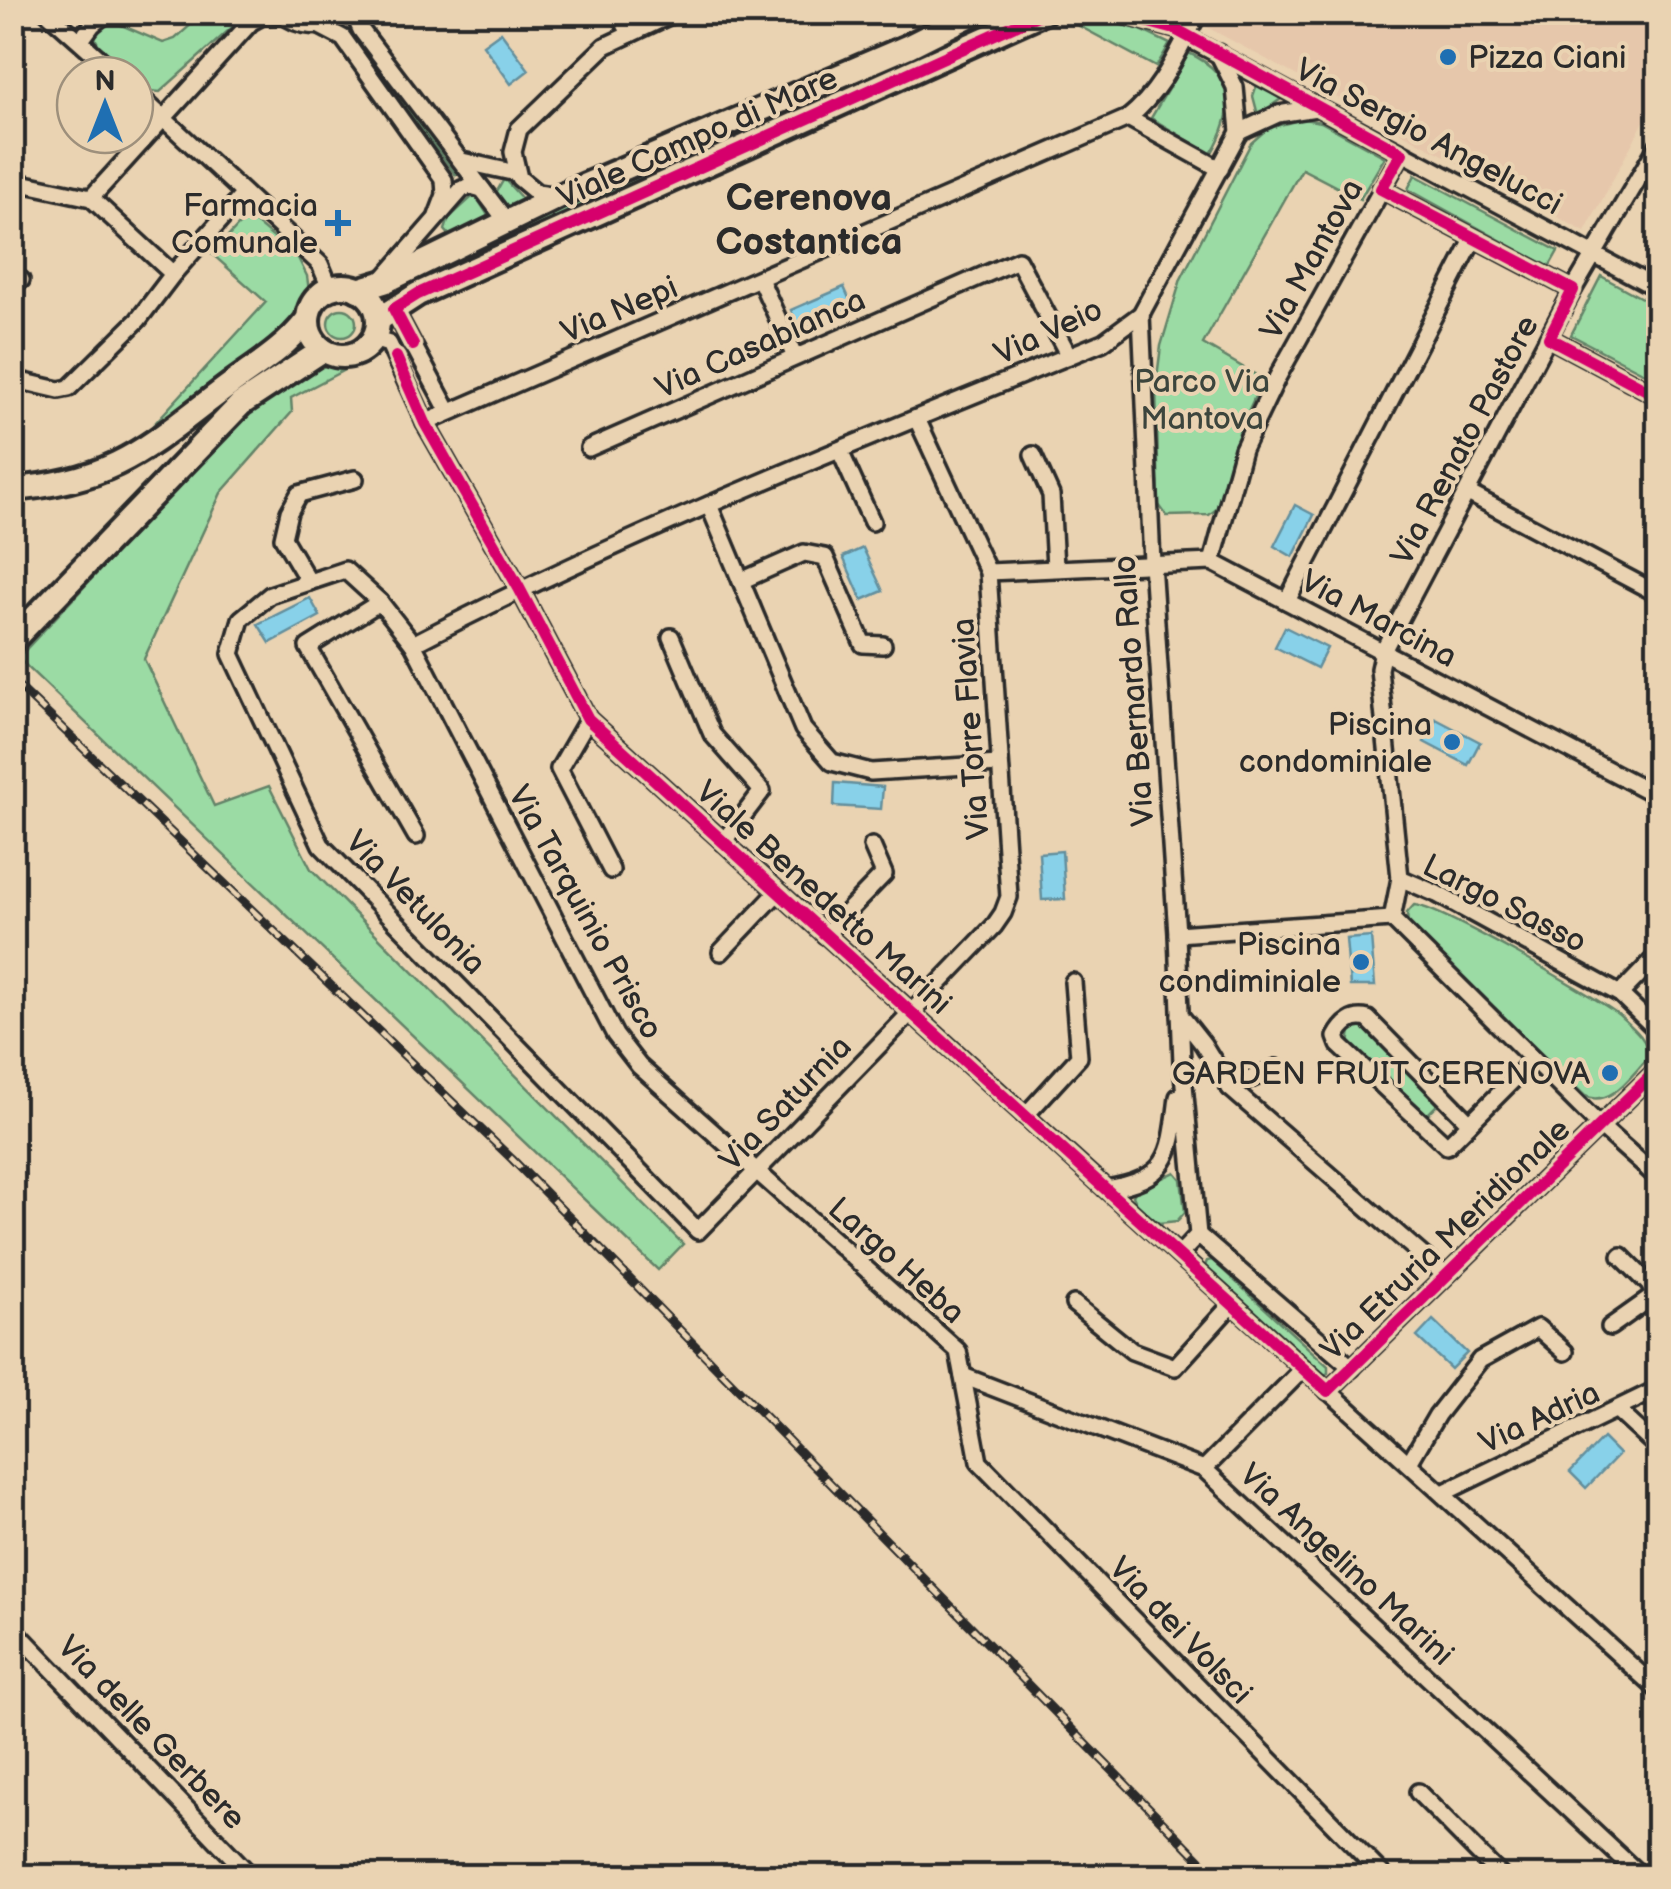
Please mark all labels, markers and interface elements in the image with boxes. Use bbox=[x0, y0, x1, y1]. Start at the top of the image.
place label: Pizza Ciani bbox=[1468, 39, 1626, 78]
marker: Pizza Ciani bbox=[1437, 46, 1459, 68]
street label: Via Sergio Angelucci bbox=[1288, 50, 1569, 224]
north arrow bbox=[55, 55, 155, 155]
street label: Viale Campo di Mare bbox=[551, 59, 844, 218]
text: N bbox=[94, 65, 116, 98]
street label: Via Mantova bbox=[1252, 173, 1372, 347]
district label: Cerenova Costantica bbox=[715, 176, 903, 265]
place label: Farmacia Comunale bbox=[171, 187, 318, 263]
marker: Farmacia Comunale bbox=[327, 212, 349, 234]
street label: Via Nepi bbox=[555, 268, 684, 352]
street label: Via Casabianca bbox=[650, 281, 872, 408]
street label: Via Veio bbox=[988, 290, 1109, 374]
street label: Via Renato Pastore bbox=[1383, 309, 1548, 572]
park label: Parco Via Mantova bbox=[1134, 363, 1270, 439]
street label: Via Bernardo Rallo bbox=[1106, 554, 1163, 828]
street label: Via Marcina bbox=[1293, 562, 1463, 677]
street label: Via Torre Flavia bbox=[944, 617, 999, 841]
place label: Piscina condominiale bbox=[1239, 706, 1432, 782]
marker: Piscina condominiale bbox=[1441, 731, 1463, 753]
street label: Viale Benedetto Marini bbox=[687, 773, 959, 1023]
street label: Via Tarquinio Prisco bbox=[499, 779, 671, 1047]
street label: Via Vetulonia bbox=[336, 823, 493, 983]
street label: Largo Sasso bbox=[1416, 846, 1593, 962]
place label: Piscina condiminiale bbox=[1158, 926, 1341, 1002]
marker: Piscina condiminiale bbox=[1350, 951, 1372, 973]
street label: Via Saturnia bbox=[712, 1028, 860, 1180]
place label: GARDEN FRUIT CERENOVA bbox=[1172, 1055, 1590, 1094]
marker: GARDEN FRUIT CERENOVA bbox=[1599, 1062, 1621, 1084]
street label: Via Etruria Meridionale bbox=[1313, 1111, 1579, 1369]
street label: Largo Heba bbox=[820, 1190, 972, 1333]
street label: Via Adria bbox=[1473, 1374, 1606, 1463]
street label: Via Angelino Marini bbox=[1231, 1456, 1461, 1674]
street label: Via dei Volsci bbox=[1100, 1549, 1260, 1713]
street label: Via delle Gerbere bbox=[49, 1628, 253, 1838]

